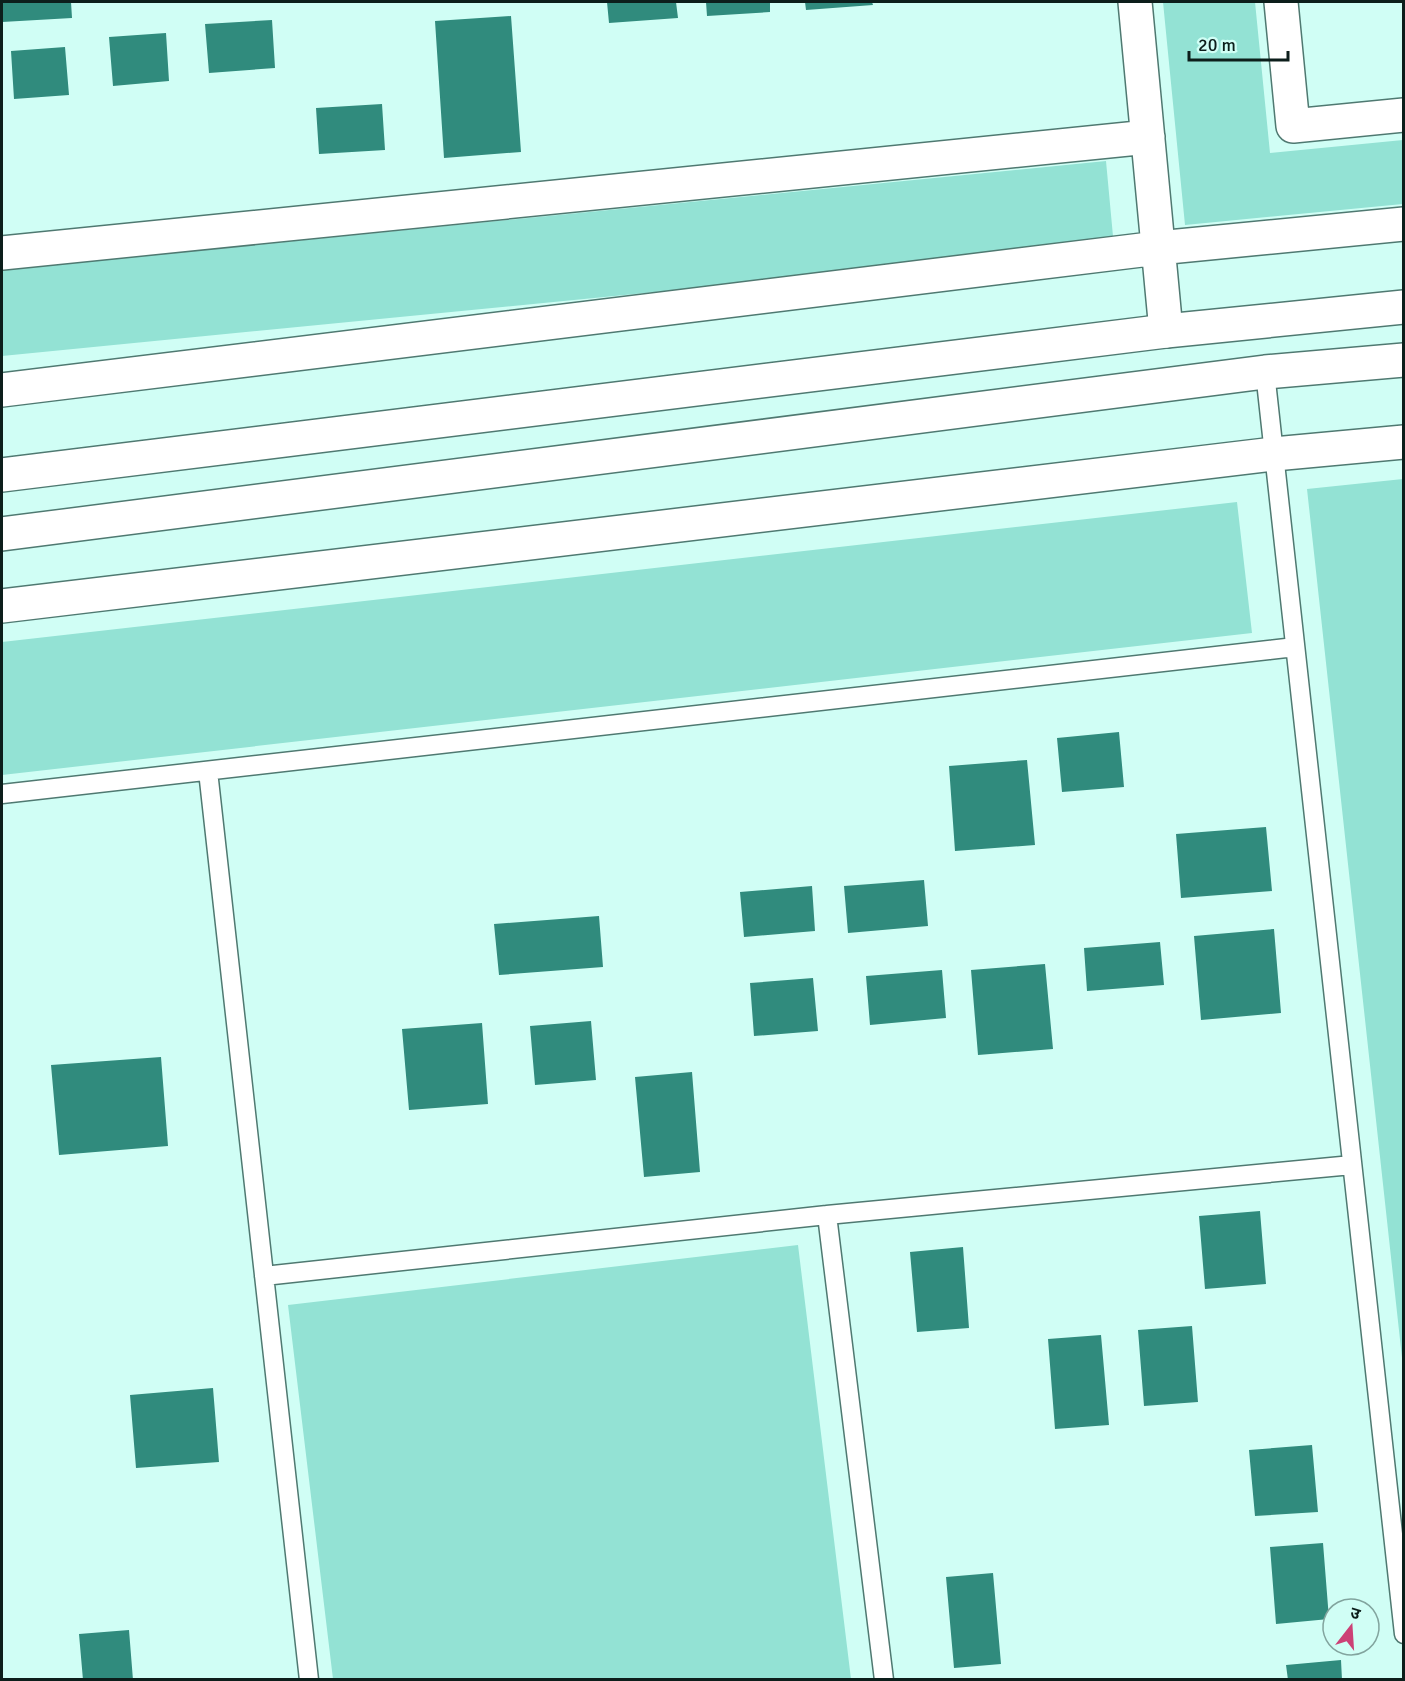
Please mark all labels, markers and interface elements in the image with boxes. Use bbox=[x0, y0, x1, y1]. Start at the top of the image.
scale bar bbox=[1189, 24, 1288, 62]
text: 20 m bbox=[1198, 34, 1236, 56]
north arrow bbox=[1321, 1597, 1381, 1657]
text: उ bbox=[1348, 1603, 1363, 1625]

